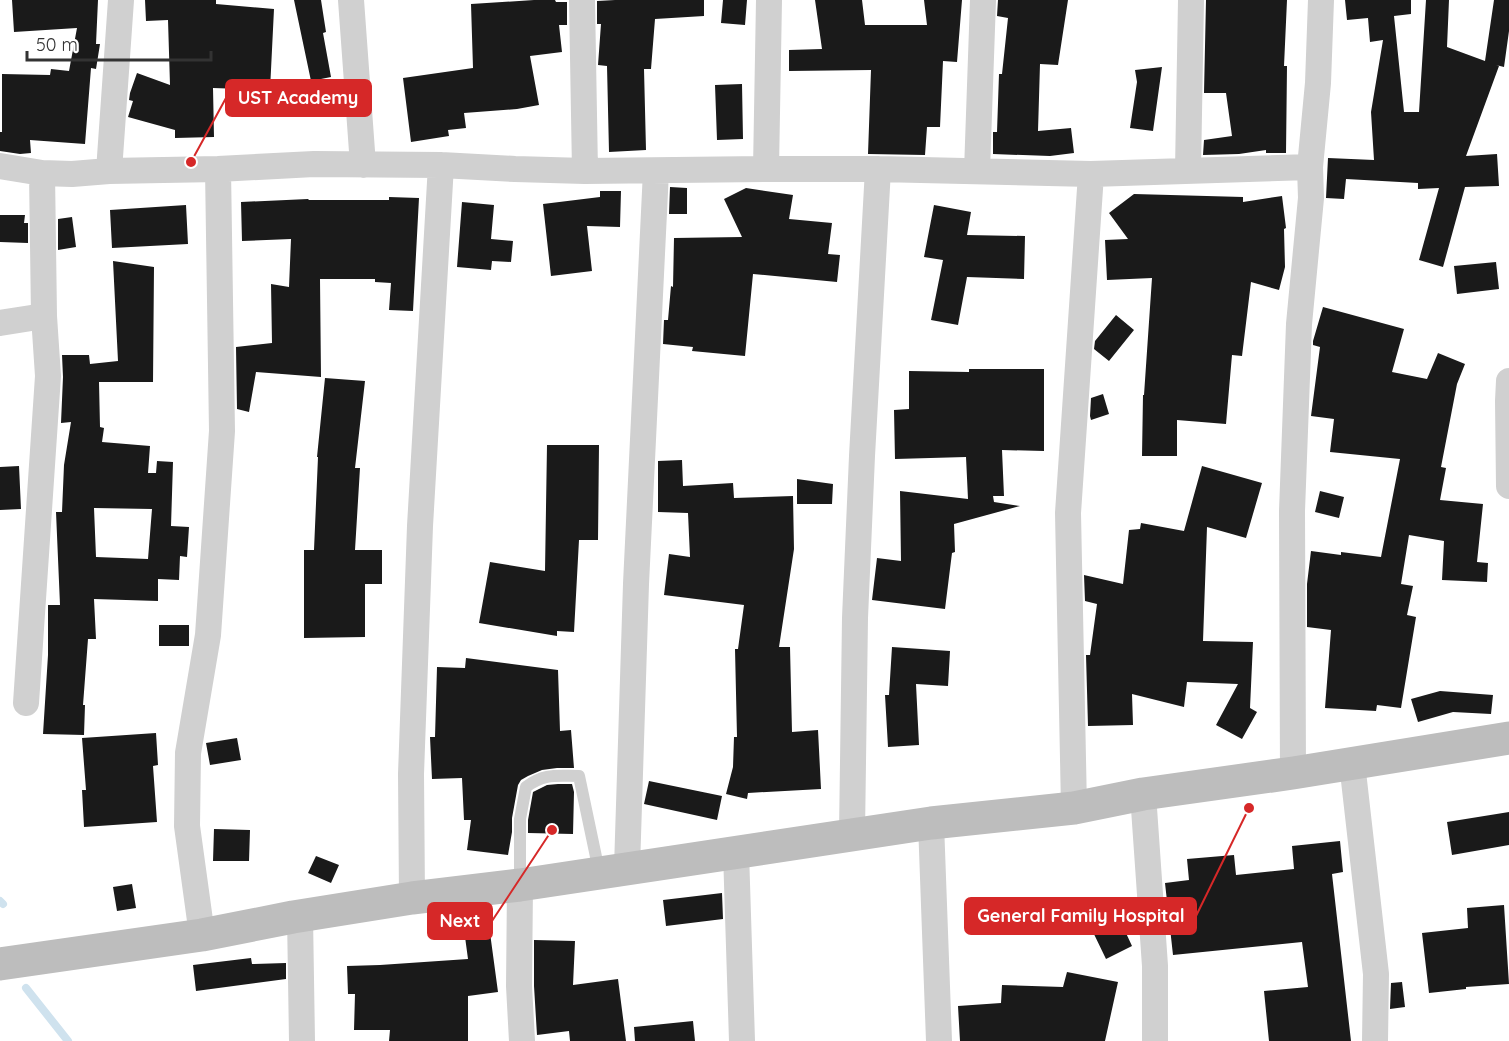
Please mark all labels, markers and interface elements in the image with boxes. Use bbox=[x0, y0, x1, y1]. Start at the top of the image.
scale bar bbox=[27, 24, 212, 62]
text: 50 m bbox=[36, 33, 78, 56]
callout: UST Academy bbox=[226, 80, 371, 116]
text: UST Academy bbox=[238, 86, 358, 109]
callout: General Family Hospital bbox=[965, 898, 1196, 934]
callout: Next bbox=[428, 903, 492, 939]
text: General Family Hospital bbox=[977, 904, 1185, 927]
text: Next bbox=[440, 909, 480, 932]

